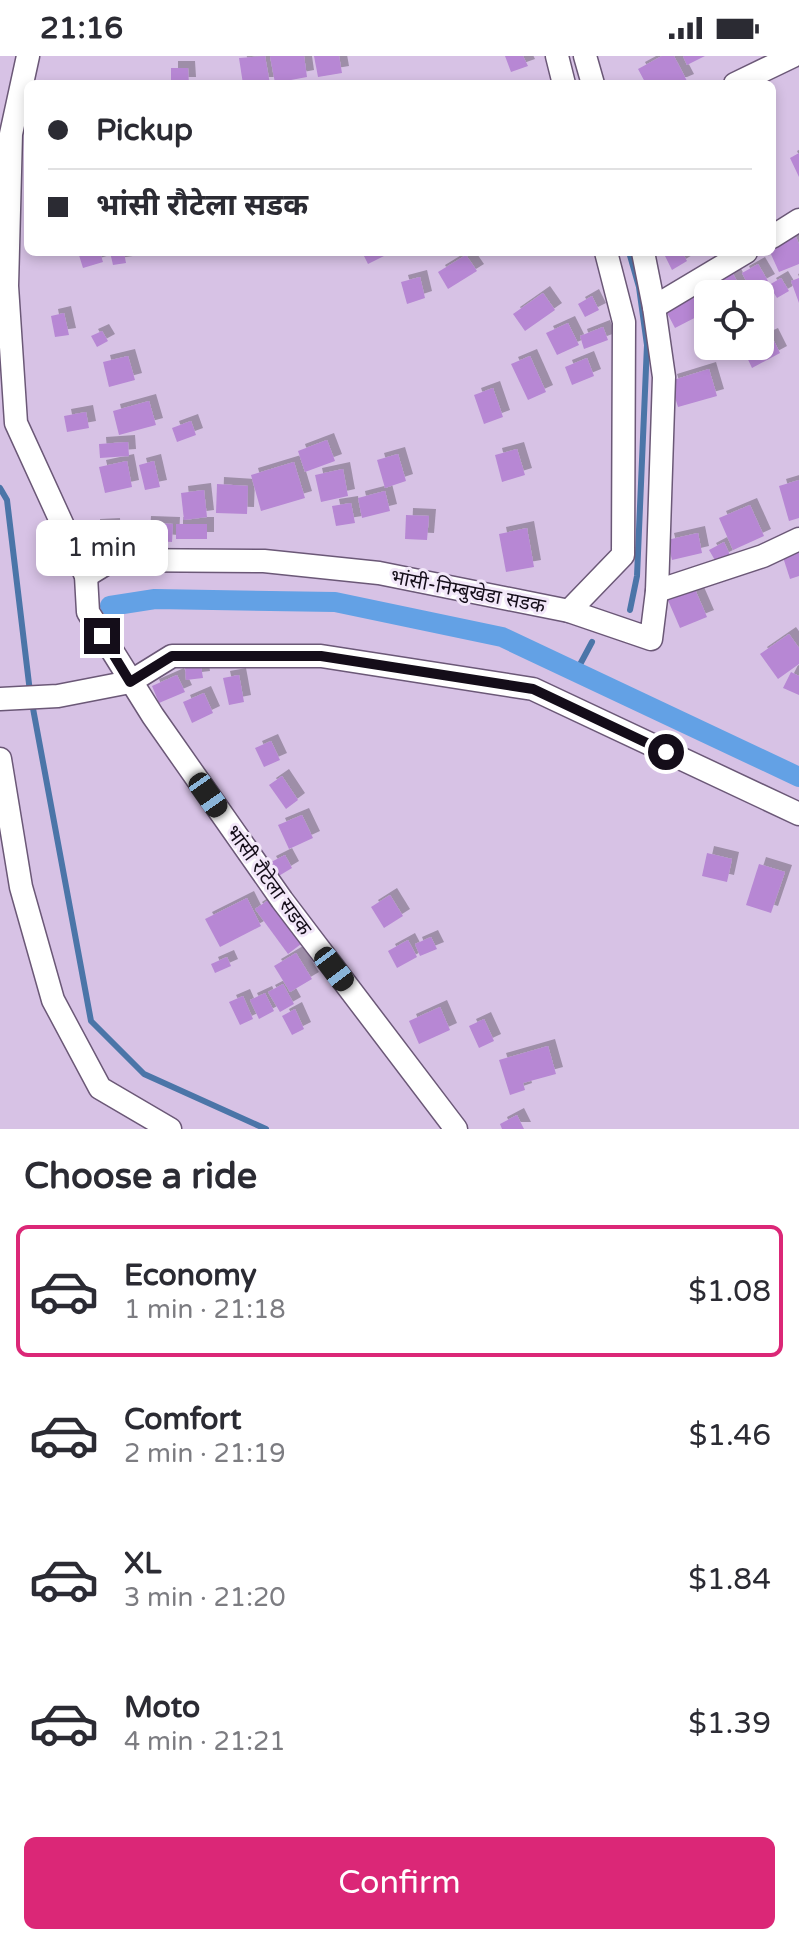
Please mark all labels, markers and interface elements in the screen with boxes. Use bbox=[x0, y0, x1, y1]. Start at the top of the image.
text: 21:16 bbox=[40, 10, 123, 47]
text: Pickup bbox=[96, 112, 193, 149]
text: भांसी रौटेला सडक bbox=[96, 187, 308, 224]
map controls bbox=[694, 280, 774, 360]
button: locate bbox=[694, 280, 774, 360]
callout: 1 min bbox=[36, 520, 168, 576]
text: 1 min bbox=[67, 532, 137, 563]
street label: भांसी-निम्बुखेडा सडक bbox=[388, 564, 548, 619]
route end bbox=[84, 618, 120, 654]
route start bbox=[648, 734, 684, 770]
car bbox=[184, 768, 232, 822]
street label: भांसी रौटेला सडक bbox=[220, 820, 317, 941]
car bbox=[310, 943, 358, 995]
text: Choose a ride bbox=[24, 1155, 257, 1198]
icon: car bbox=[28, 1255, 100, 1327]
text: Economy bbox=[124, 1257, 257, 1294]
text: $1.08 bbox=[688, 1273, 771, 1310]
text: 1 min · 21:18 bbox=[124, 1294, 286, 1325]
icon: car bbox=[28, 1399, 100, 1471]
text: Comfort bbox=[124, 1401, 242, 1438]
text: $1.46 bbox=[689, 1417, 771, 1454]
text: 2 min · 21:19 bbox=[124, 1438, 286, 1469]
icon: car bbox=[28, 1543, 100, 1615]
text: XL bbox=[124, 1545, 161, 1582]
text: $1.84 bbox=[688, 1561, 771, 1598]
text: 3 min · 21:20 bbox=[124, 1582, 286, 1613]
icon: car bbox=[28, 1687, 100, 1759]
text: Moto bbox=[124, 1689, 200, 1726]
text: $1.39 bbox=[688, 1705, 771, 1742]
text: 4 min · 21:21 bbox=[124, 1726, 286, 1757]
button: Confirm bbox=[24, 1837, 775, 1929]

